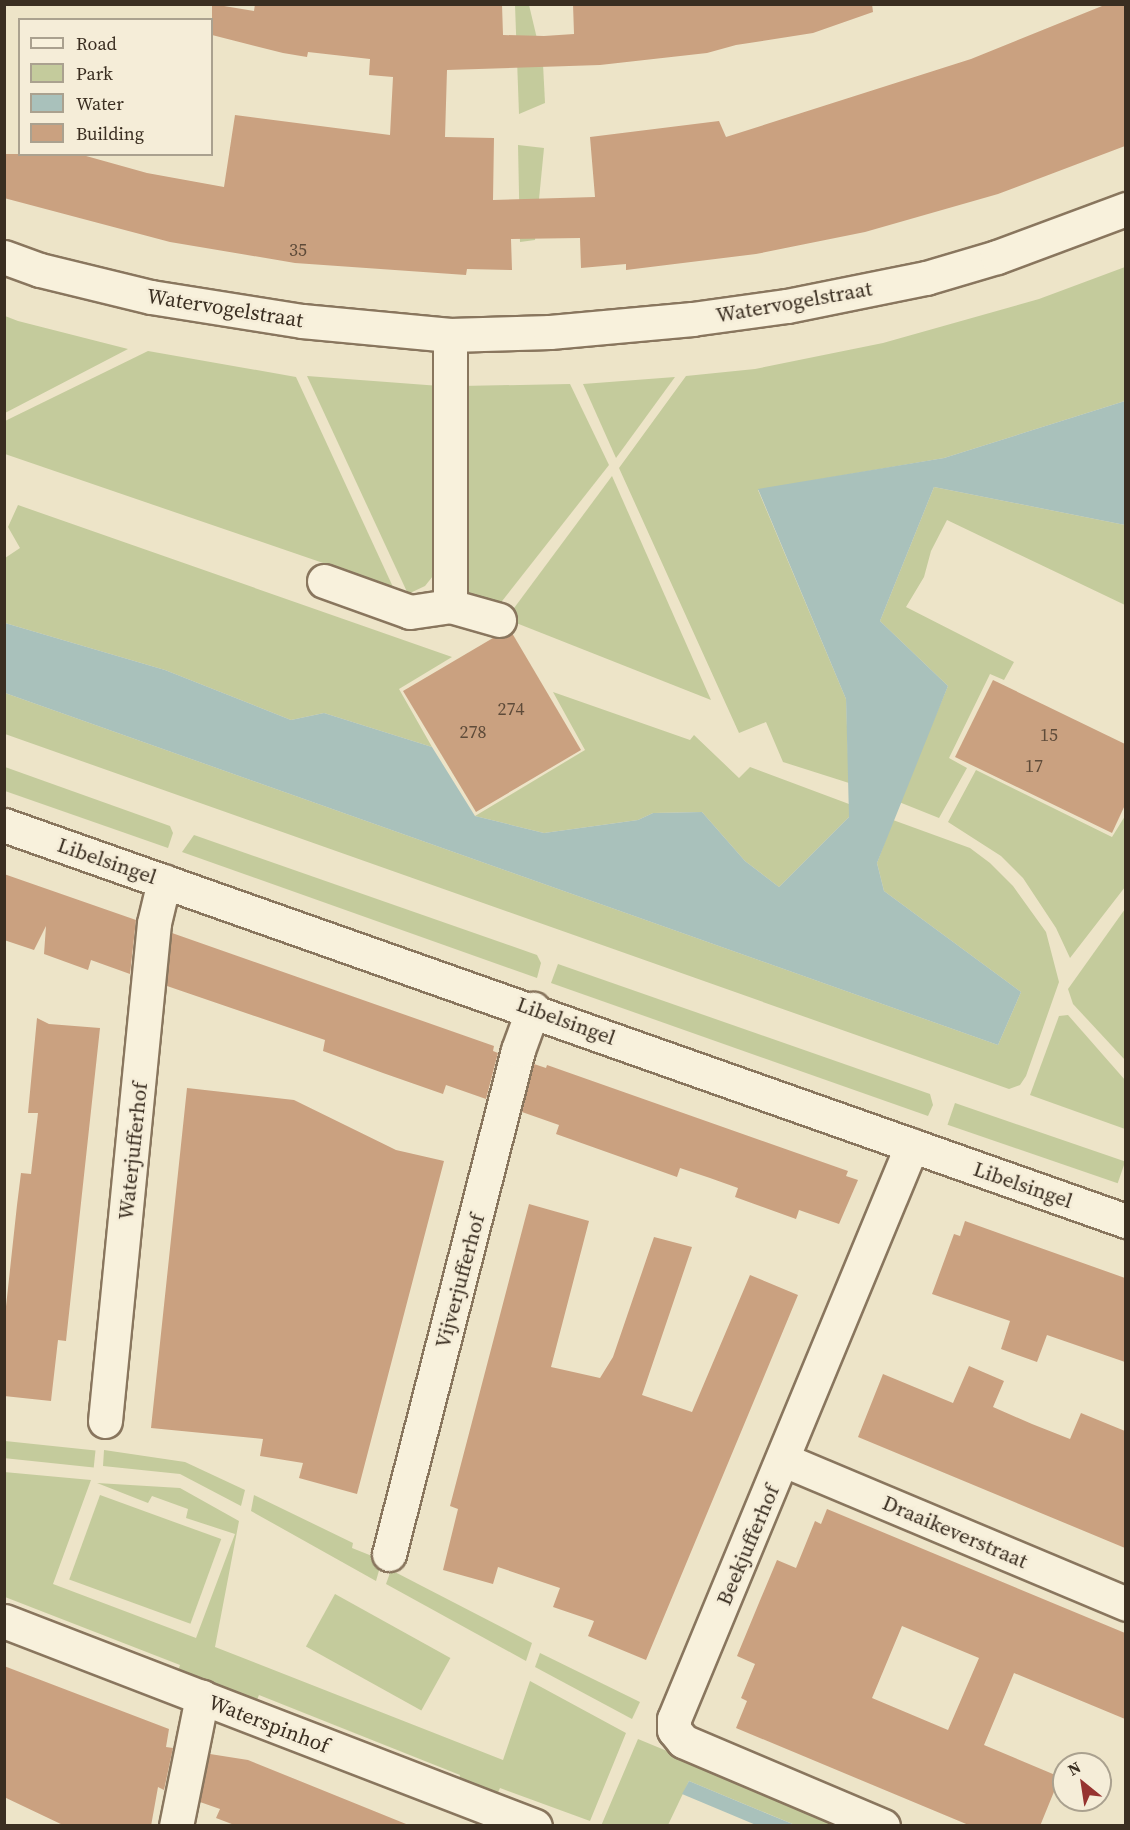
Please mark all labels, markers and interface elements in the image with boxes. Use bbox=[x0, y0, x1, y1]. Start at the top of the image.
legend bbox=[18, 18, 213, 156]
text: Road bbox=[76, 31, 117, 56]
text: Park bbox=[76, 61, 113, 86]
text: Water bbox=[76, 91, 124, 116]
text: Building bbox=[76, 121, 144, 146]
house number: 35 bbox=[289, 239, 307, 261]
street label: Watervogelstraat bbox=[714, 276, 874, 328]
street label: Watervogelstraat bbox=[145, 283, 305, 333]
house number: 274 bbox=[498, 698, 524, 720]
house number: 278 bbox=[460, 721, 486, 743]
house number: 15 bbox=[1040, 724, 1058, 746]
house number: 17 bbox=[1025, 755, 1043, 777]
street label: Libelsingel bbox=[54, 832, 160, 890]
street label: Libelsingel bbox=[513, 992, 619, 1050]
street label: Waterjufferhof bbox=[113, 1081, 153, 1221]
street label: Libelsingel bbox=[970, 1156, 1076, 1214]
street label: Vijverjufferhof bbox=[430, 1211, 490, 1351]
street label: Beekjufferhof bbox=[711, 1481, 785, 1609]
street label: Draaikeverstraat bbox=[879, 1490, 1031, 1574]
street label: Waterspinhof bbox=[205, 1689, 333, 1759]
north arrow bbox=[1052, 1752, 1112, 1812]
text: N bbox=[1063, 1756, 1085, 1781]

